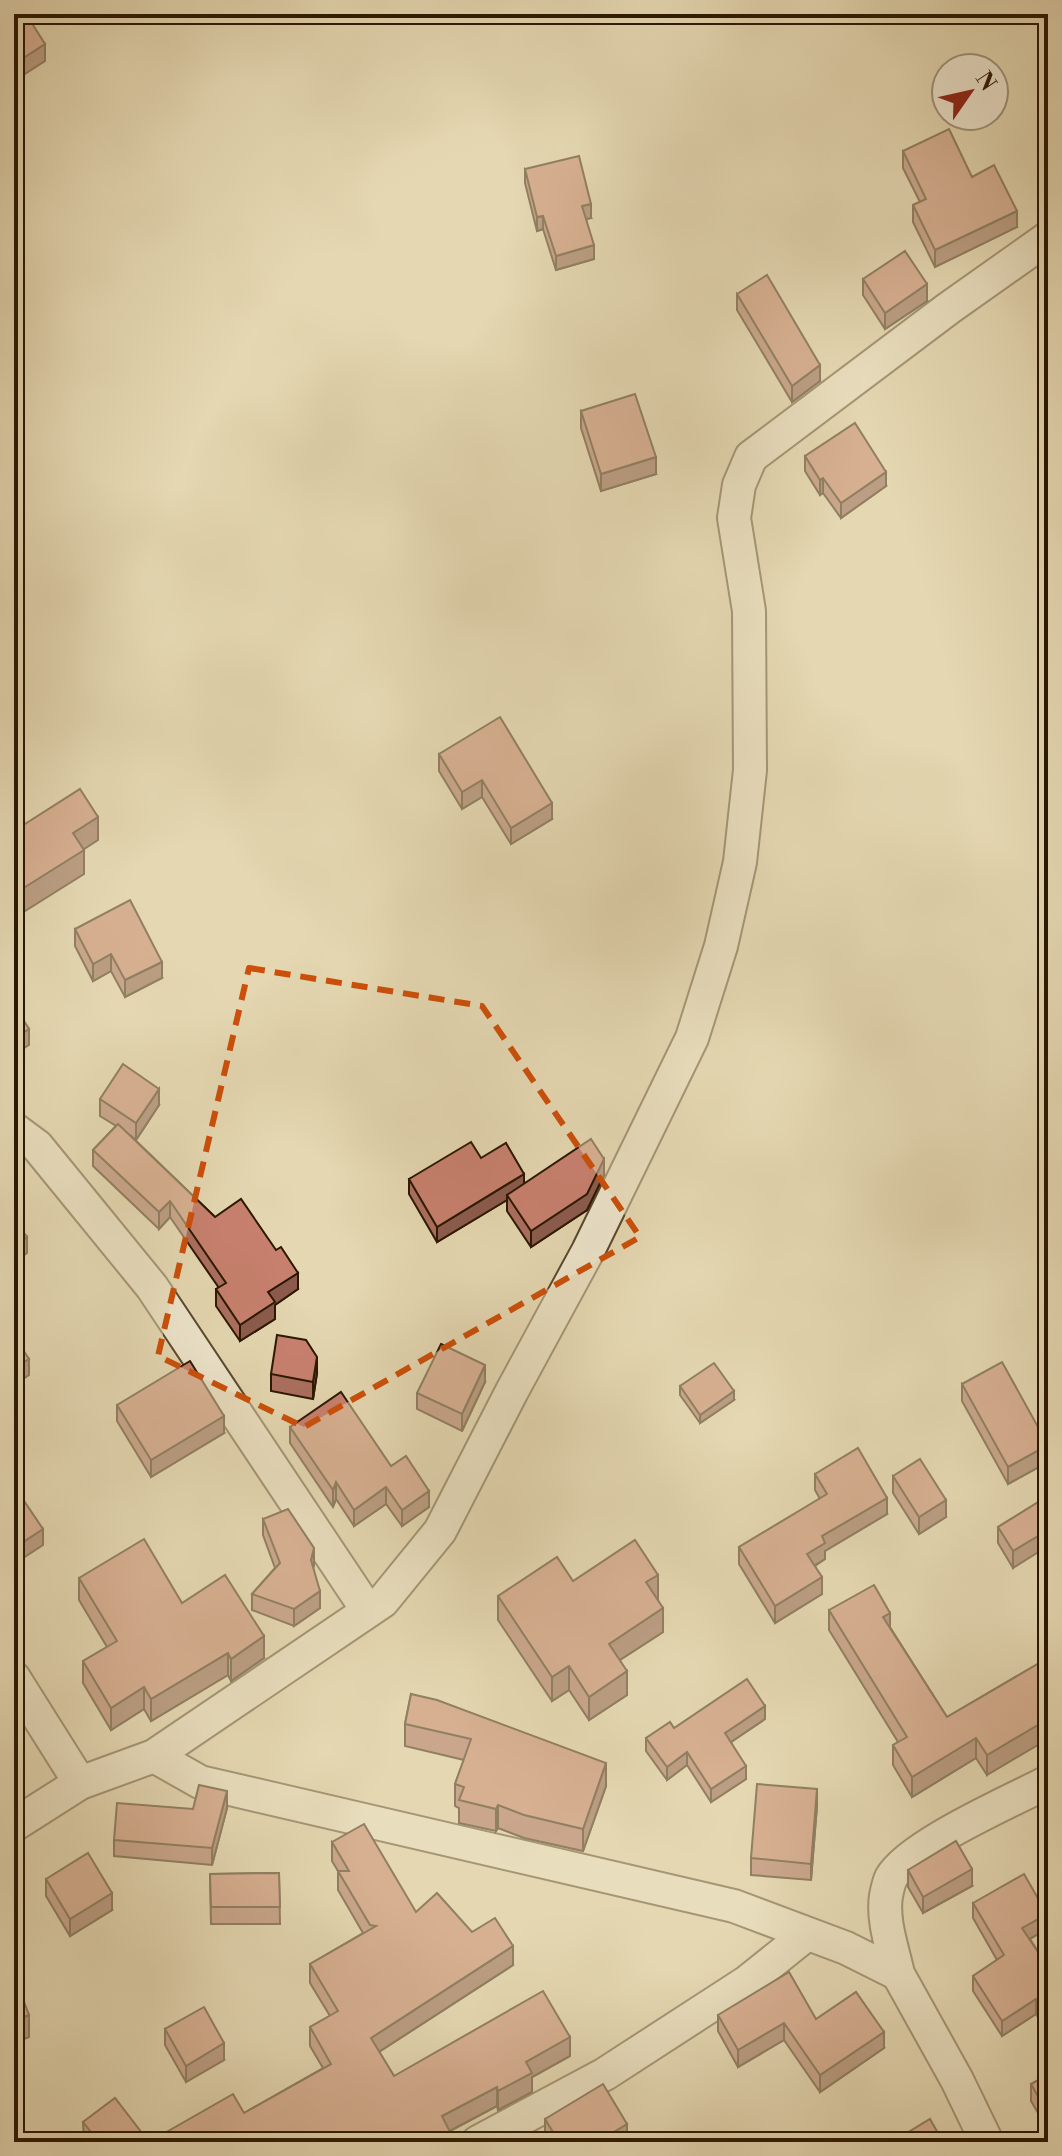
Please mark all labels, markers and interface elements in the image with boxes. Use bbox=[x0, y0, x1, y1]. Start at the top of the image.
north arrow bbox=[930, 52, 1010, 132]
text: N bbox=[969, 67, 1002, 97]

